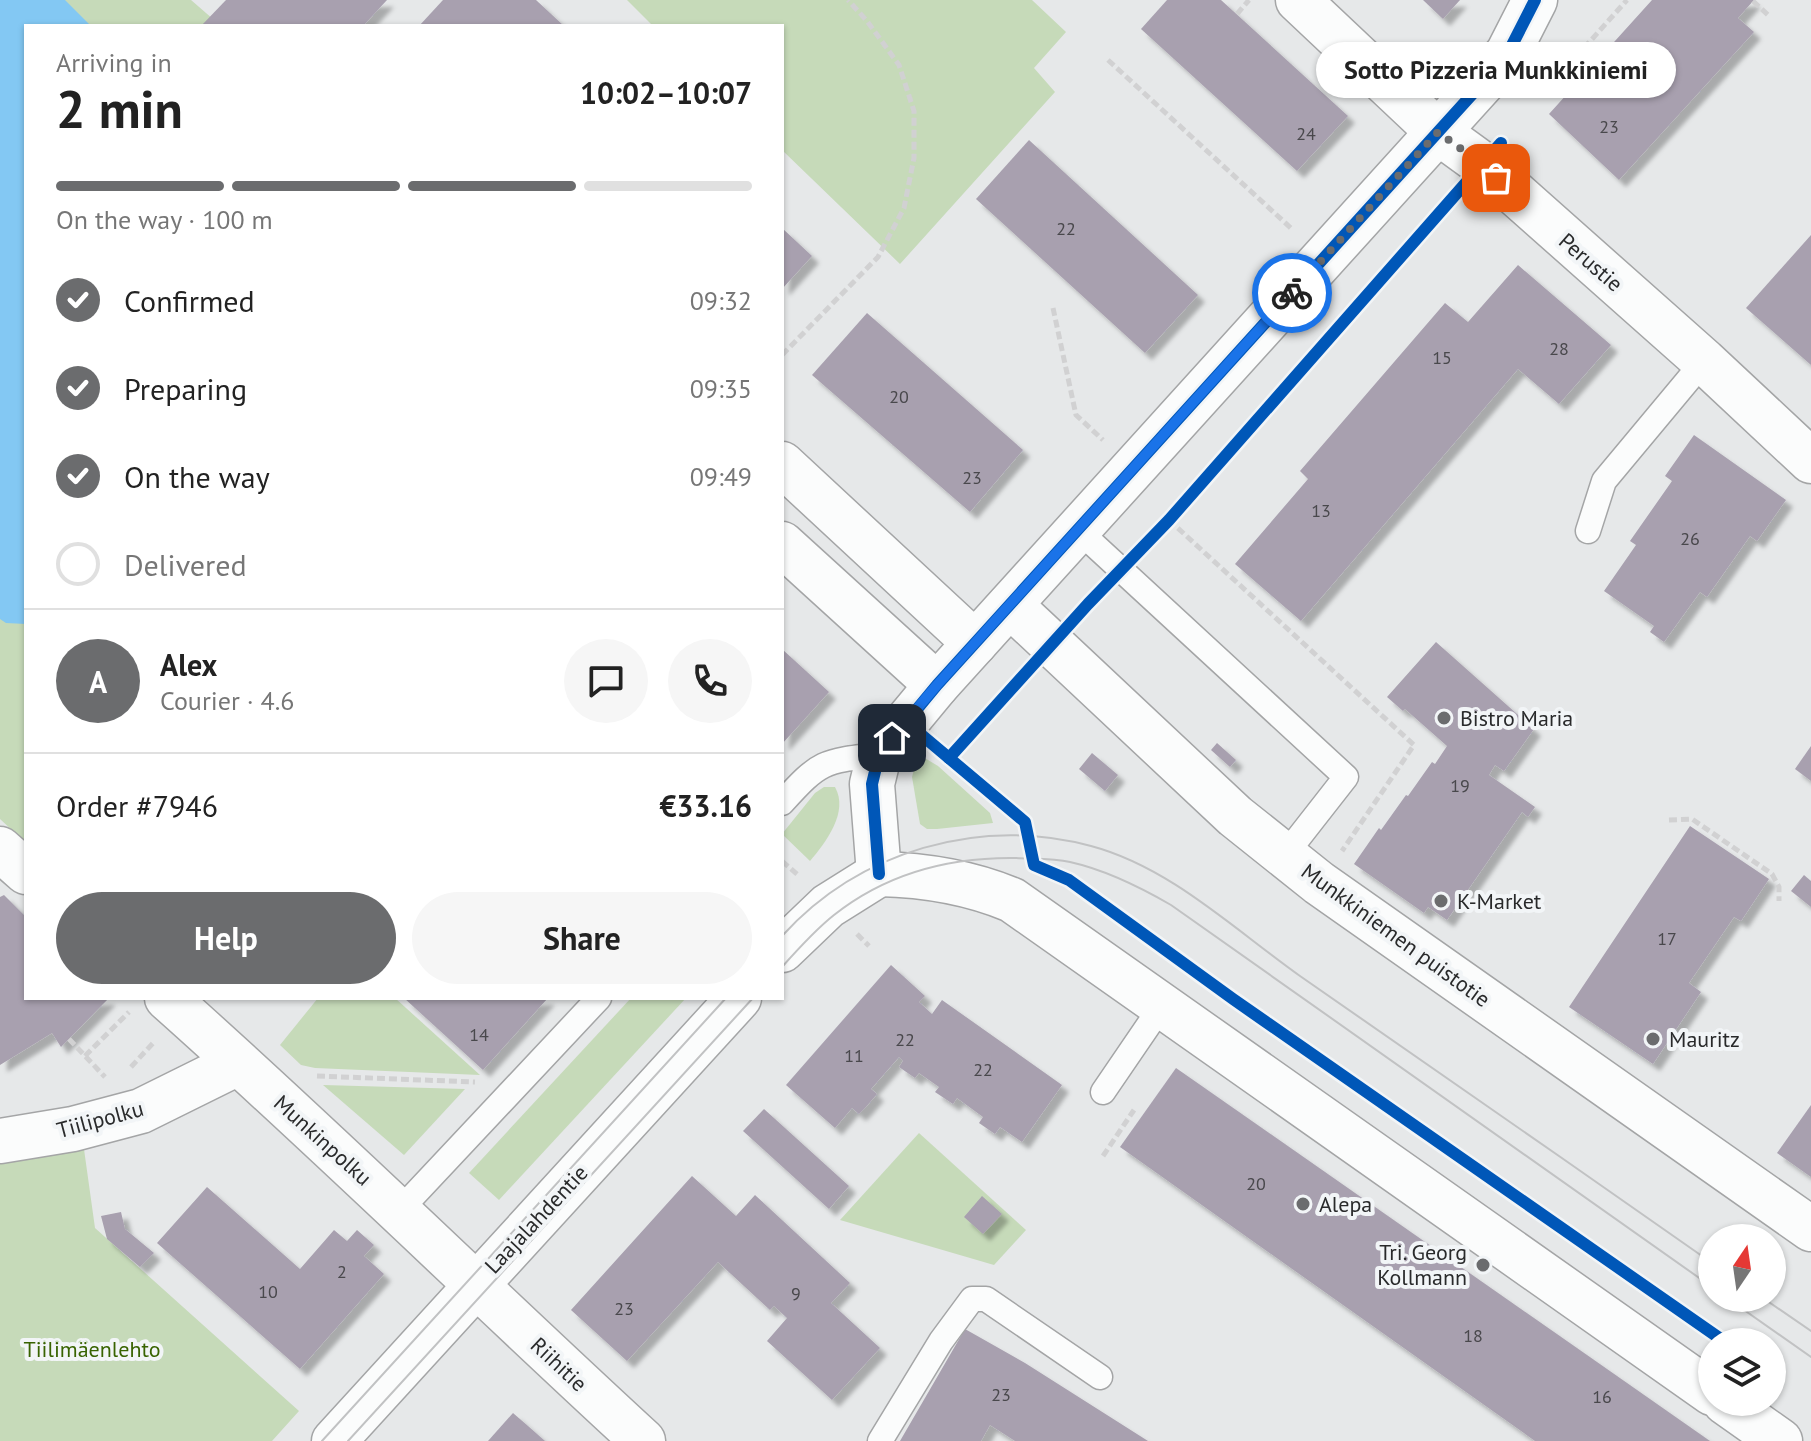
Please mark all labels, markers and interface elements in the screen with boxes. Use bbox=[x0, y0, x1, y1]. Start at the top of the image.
callout: Sotto Pizzeria Munkkiniemi bbox=[1316, 42, 1676, 98]
text: Arriving in bbox=[56, 46, 172, 79]
text: Sotto Pizzeria Munkkiniemi bbox=[1344, 53, 1648, 86]
text: 10:02–10:07 bbox=[580, 73, 752, 112]
text: 2 min bbox=[56, 75, 183, 142]
house number: 23 bbox=[1599, 115, 1619, 138]
house number: 24 bbox=[1296, 122, 1316, 145]
pin bbox=[1462, 144, 1530, 212]
icon: bag bbox=[1474, 156, 1518, 200]
text: On the way · 100 m bbox=[56, 203, 273, 236]
house number: 22 bbox=[1056, 217, 1076, 240]
street label: Perustie bbox=[1553, 227, 1629, 297]
courier bbox=[1252, 253, 1332, 333]
icon: bike bbox=[1270, 271, 1314, 315]
icon: check bbox=[56, 278, 100, 322]
text: Confirmed bbox=[124, 281, 255, 320]
text: 09:32 bbox=[690, 284, 752, 317]
house number: 28 bbox=[1549, 337, 1569, 360]
house number: 15 bbox=[1432, 346, 1452, 369]
icon: check bbox=[56, 366, 100, 410]
text: Preparing bbox=[124, 369, 247, 408]
text: 09:35 bbox=[690, 372, 752, 405]
house number: 20 bbox=[889, 385, 909, 408]
icon: check bbox=[56, 454, 100, 498]
text: On the way bbox=[124, 457, 270, 496]
text: 09:49 bbox=[690, 460, 752, 493]
house number: 23 bbox=[962, 466, 982, 489]
house number: 13 bbox=[1311, 499, 1331, 522]
house number: 26 bbox=[1680, 527, 1700, 550]
text: Delivered bbox=[124, 545, 247, 584]
button: chat bbox=[564, 639, 648, 723]
button: phone bbox=[668, 639, 752, 723]
text: Alex bbox=[160, 645, 217, 684]
text: A bbox=[89, 662, 107, 701]
text: Courier · 4.6 bbox=[160, 684, 294, 717]
pin bbox=[858, 704, 926, 772]
place label: Bistro Maria bbox=[1460, 704, 1573, 732]
marker: Bistro Maria bbox=[1435, 709, 1453, 727]
icon: home bbox=[870, 716, 914, 760]
house number: 19 bbox=[1450, 774, 1470, 797]
text: Order #7946 bbox=[56, 786, 218, 825]
text: €33.16 bbox=[660, 786, 752, 825]
street label: Munkkiniemen puistotie bbox=[1296, 857, 1496, 1013]
place label: K-Market bbox=[1457, 887, 1542, 915]
button: Help bbox=[56, 892, 396, 984]
button: Share bbox=[412, 892, 752, 984]
marker: K-Market bbox=[1432, 892, 1450, 910]
house number: 17 bbox=[1657, 927, 1677, 950]
house number: 14 bbox=[469, 1023, 489, 1046]
place label: Mauritz bbox=[1669, 1025, 1740, 1053]
house number: 22 bbox=[895, 1028, 915, 1051]
marker: Mauritz bbox=[1644, 1030, 1662, 1048]
house number: 11 bbox=[844, 1044, 864, 1067]
house number: 22 bbox=[973, 1058, 993, 1081]
street label: Munkinpolku bbox=[268, 1089, 378, 1191]
street label: Tiilipolku bbox=[53, 1094, 147, 1144]
street label: Laajalahdentie bbox=[479, 1159, 593, 1279]
house number: 20 bbox=[1246, 1172, 1266, 1195]
place label: Alepa bbox=[1319, 1190, 1372, 1218]
marker: Alepa bbox=[1294, 1195, 1312, 1213]
north arrow bbox=[1698, 1224, 1786, 1312]
map controls bbox=[1698, 1224, 1786, 1416]
place label: Tri. Georg Kollmann bbox=[1377, 1238, 1467, 1291]
marker: Tri. Georg Kollmann bbox=[1474, 1256, 1492, 1274]
house number: 2 bbox=[337, 1260, 347, 1283]
house number: 10 bbox=[258, 1280, 278, 1303]
house number: 9 bbox=[791, 1282, 801, 1305]
house number: 23 bbox=[614, 1297, 634, 1320]
house number: 18 bbox=[1463, 1324, 1483, 1347]
button: layers bbox=[1698, 1328, 1786, 1416]
street label: Riihitie bbox=[525, 1331, 593, 1397]
park label: Tiilimäenlehto bbox=[24, 1335, 160, 1363]
house number: 23 bbox=[991, 1383, 1011, 1406]
house number: 16 bbox=[1592, 1385, 1612, 1408]

